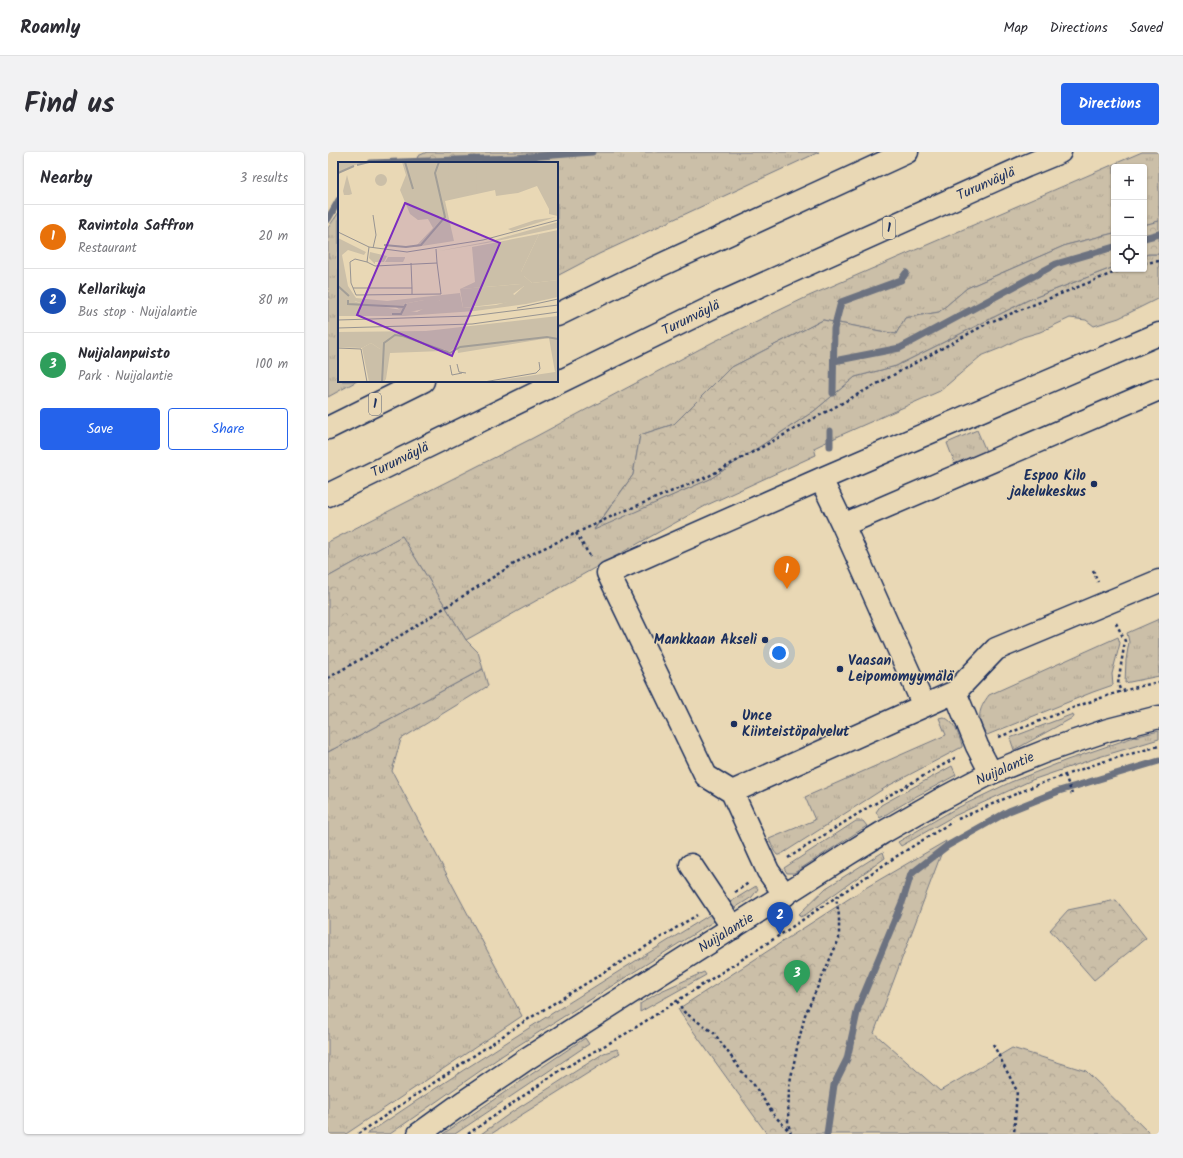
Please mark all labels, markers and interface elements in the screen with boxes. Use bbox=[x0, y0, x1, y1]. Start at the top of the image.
text: Roamly bbox=[20, 13, 80, 43]
text: Map bbox=[1003, 17, 1028, 39]
text: Directions bbox=[1050, 17, 1108, 39]
text: Saved bbox=[1130, 17, 1163, 39]
text: Find us bbox=[24, 82, 115, 127]
button: Directions bbox=[1061, 83, 1159, 125]
street label: Turunväylä bbox=[953, 161, 1020, 207]
inset map bbox=[338, 162, 558, 382]
map controls bbox=[1111, 164, 1147, 272]
button: + bbox=[1111, 164, 1147, 200]
text: Nearby bbox=[40, 165, 92, 192]
text: 3 results bbox=[240, 168, 288, 189]
button: − bbox=[1111, 200, 1147, 236]
text: Ravintola Saffron bbox=[78, 214, 194, 238]
road number: 1 bbox=[883, 217, 895, 239]
text: 1 bbox=[51, 226, 55, 247]
text: 20 m bbox=[258, 226, 288, 247]
button: locate bbox=[1111, 236, 1147, 272]
text: Restaurant bbox=[78, 238, 137, 259]
text: Kellarikuja bbox=[78, 278, 146, 302]
text: 2 bbox=[49, 290, 57, 311]
text: 80 m bbox=[258, 290, 288, 311]
street label: Turunväylä bbox=[658, 294, 725, 342]
text: Bus stop · Nuijalantie bbox=[78, 302, 197, 323]
text: Nuijalanpuisto bbox=[78, 342, 170, 366]
text: 3 bbox=[49, 354, 57, 375]
text: 100 m bbox=[255, 354, 288, 375]
text: Park · Nuijalantie bbox=[78, 366, 173, 387]
road number: 1 bbox=[369, 393, 381, 415]
button: Save bbox=[40, 408, 160, 450]
button: Share bbox=[168, 408, 288, 450]
street label: Turunväylä bbox=[367, 436, 434, 484]
place label: Espoo Kilo jakelukeskus bbox=[1006, 465, 1087, 503]
marker: Espoo Kilo jakelukeskus bbox=[1089, 479, 1099, 489]
pin: 1 bbox=[774, 556, 800, 589]
place label: Mankkaan Akseli bbox=[654, 629, 757, 651]
marker: Mankkaan Akseli bbox=[760, 635, 770, 645]
your location bbox=[769, 643, 789, 663]
place label: Vaasan Leipomomyymälä bbox=[848, 650, 955, 688]
marker: Vaasan Leipomomyymälä bbox=[835, 664, 845, 674]
place label: Unce Kiinteistöpalvelut bbox=[742, 705, 850, 743]
marker: Unce Kiinteistöpalvelut bbox=[729, 719, 739, 729]
street label: Nuijalantie bbox=[972, 746, 1039, 792]
pin: 2 bbox=[767, 902, 793, 935]
street label: Nuijalantie bbox=[694, 907, 759, 959]
pin: 3 bbox=[784, 960, 810, 993]

